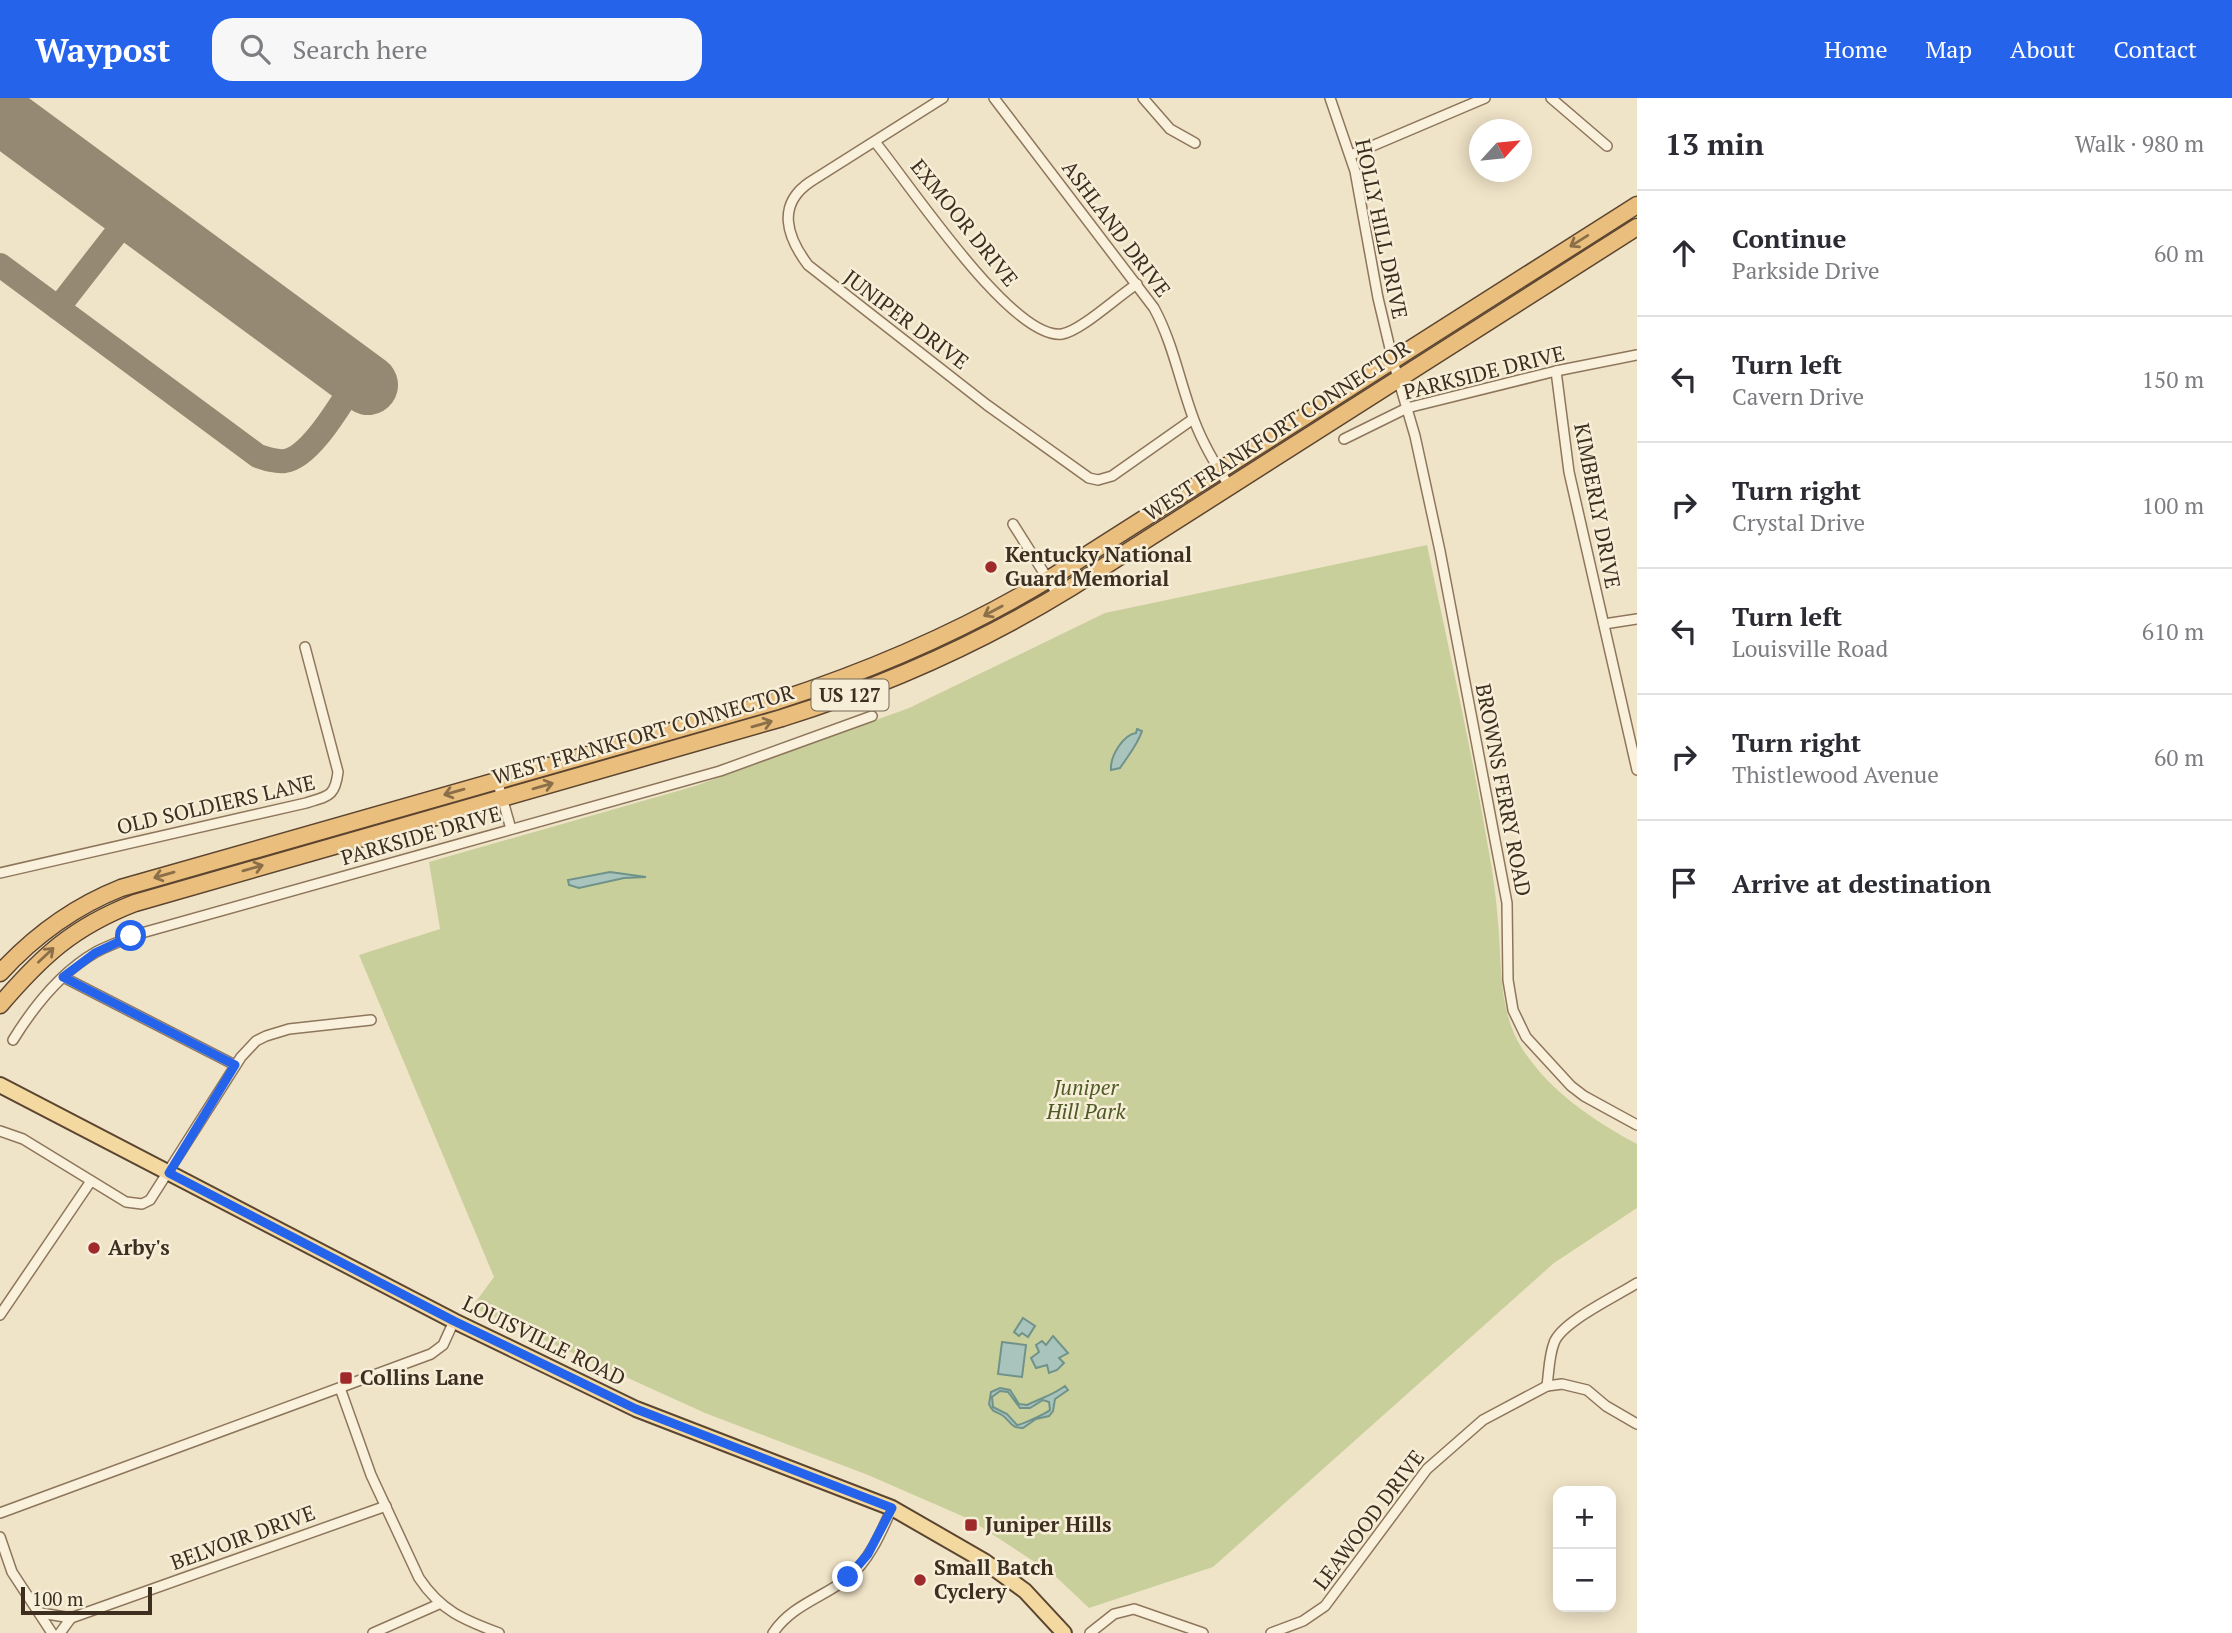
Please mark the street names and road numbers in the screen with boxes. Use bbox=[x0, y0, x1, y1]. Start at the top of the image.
street label: HOLLY HILL DRIVE bbox=[1349, 136, 1415, 322]
street label: EXMOOR DRIVE bbox=[905, 153, 1025, 292]
street label: ASHLAND DRIVE bbox=[1056, 154, 1177, 302]
street label: JUNIPER DRIVE bbox=[838, 263, 975, 375]
street label: WEST FRANKFORT CONNECTOR bbox=[1138, 333, 1416, 527]
street label: PARKSIDE DRIVE bbox=[1400, 338, 1567, 406]
street label: KIMBERLY DRIVE bbox=[1568, 421, 1628, 591]
street label: WEST FRANKFORT CONNECTOR bbox=[489, 677, 797, 791]
road number: US 127 bbox=[812, 680, 888, 710]
street label: BROWNS FERRY ROAD bbox=[1470, 681, 1538, 898]
street label: OLD SOLDIERS LANE bbox=[114, 768, 318, 841]
street label: PARKSIDE DRIVE bbox=[337, 799, 504, 871]
street label: LOUISVILLE ROAD bbox=[458, 1289, 630, 1392]
street label: LEAWOOD DRIVE bbox=[1306, 1444, 1430, 1595]
street label: BELVOIR DRIVE bbox=[167, 1498, 319, 1576]

